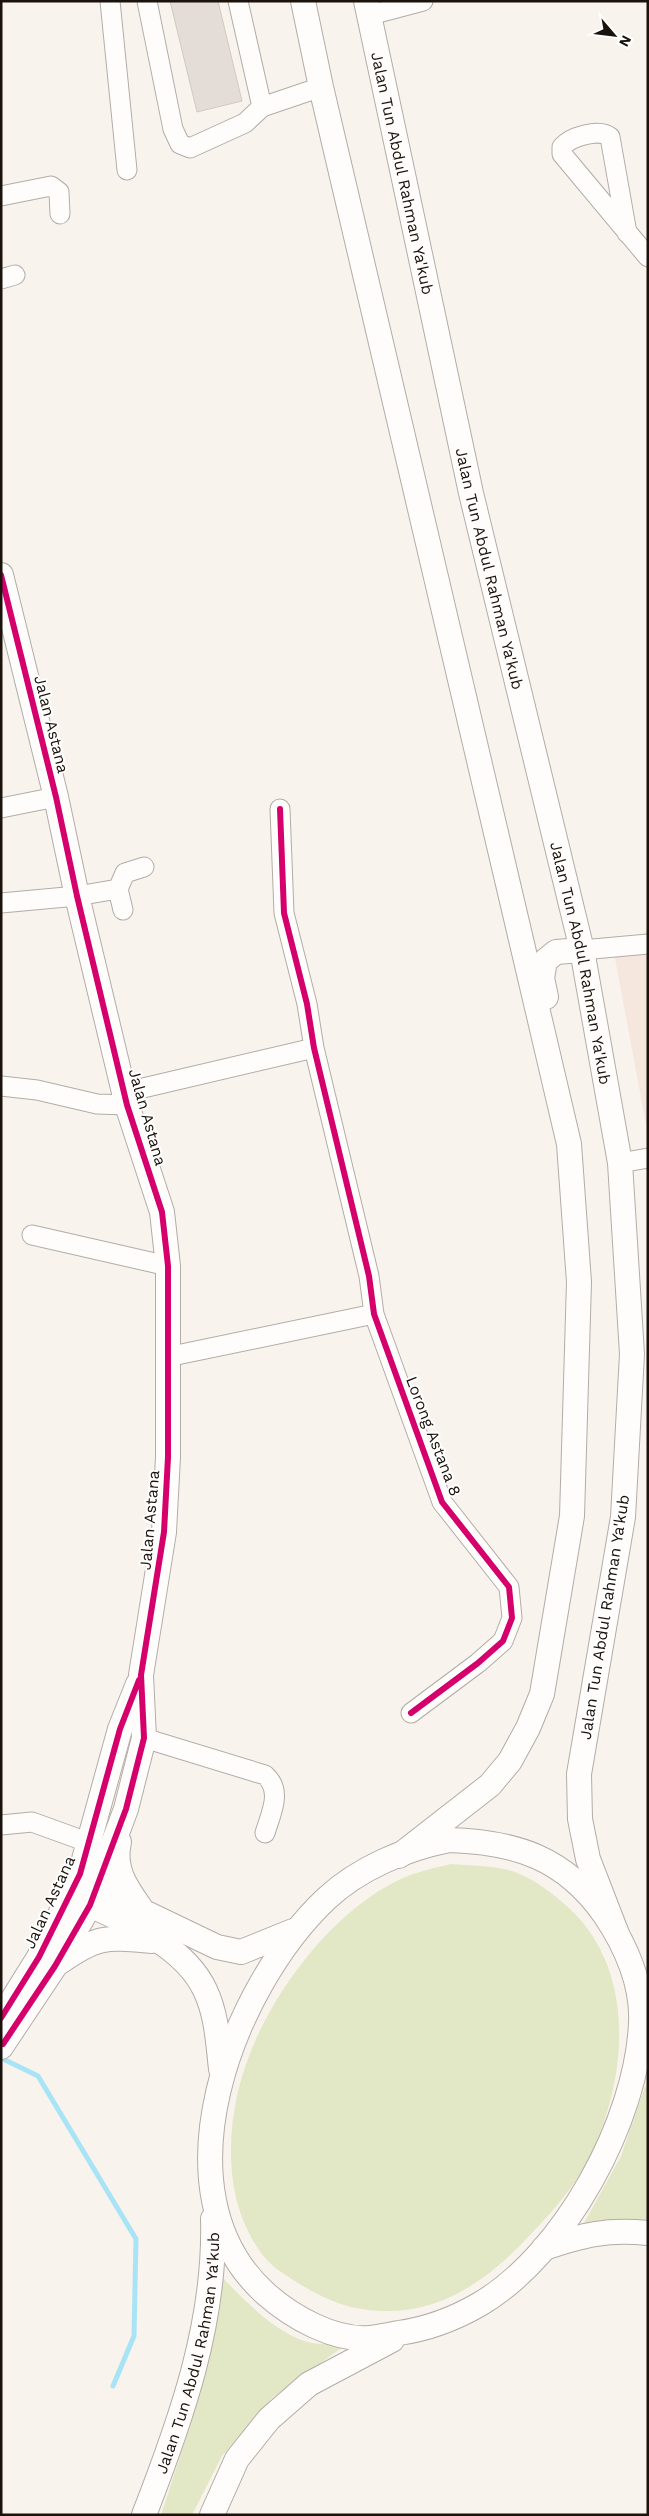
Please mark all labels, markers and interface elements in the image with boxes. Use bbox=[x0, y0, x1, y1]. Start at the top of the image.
north arrow bbox=[589, 10, 639, 60]
text: N bbox=[616, 33, 635, 49]
street label: Jalan Tun Abdul Rahman Ya'kub bbox=[367, 50, 437, 296]
street label: Jalan Tun Abdul Rahman Ya'kub bbox=[452, 446, 527, 691]
street label: Jalan Astana bbox=[30, 673, 73, 775]
street label: Jalan Tun Abdul Rahman Ya'kub bbox=[546, 840, 615, 1086]
street label: Jalan Astana bbox=[125, 1066, 170, 1168]
street label: Lorong Astana 8 bbox=[402, 1374, 465, 1499]
street label: Jalan Astana bbox=[136, 1469, 163, 1571]
street label: Jalan Tun Abdul Rahman Ya'kub bbox=[576, 1493, 633, 1741]
street label: Jalan Astana bbox=[20, 1853, 79, 1952]
street label: Jalan Tun Abdul Rahman Ya'kub bbox=[152, 2232, 223, 2476]

